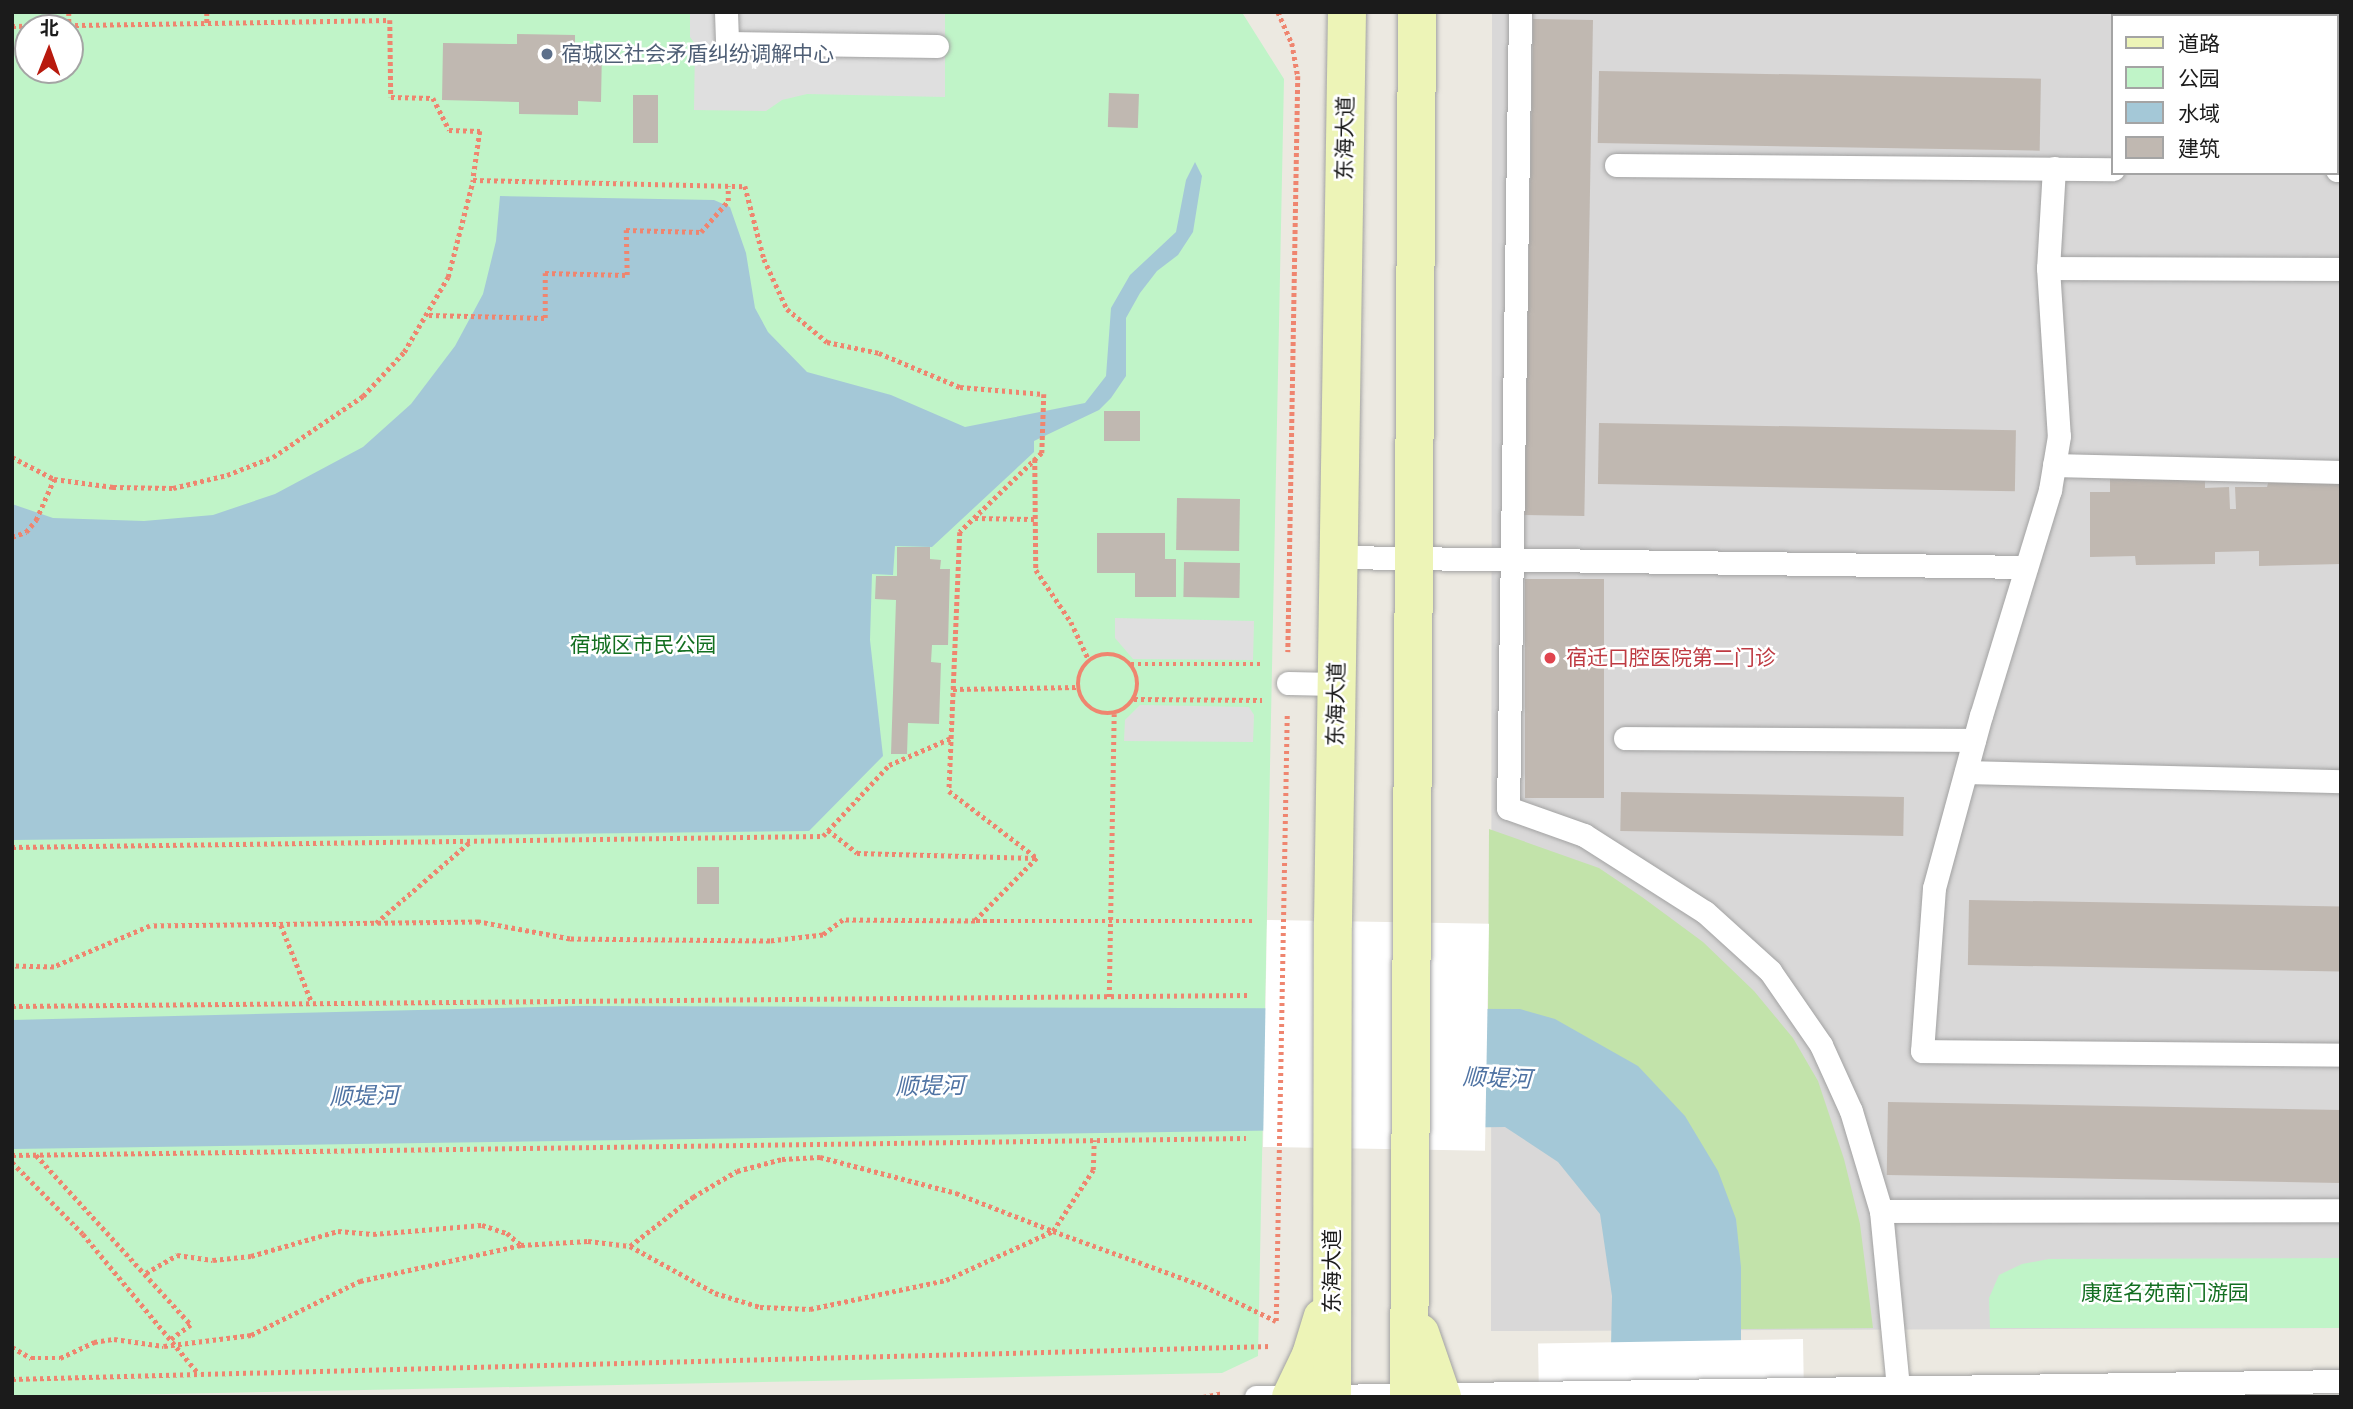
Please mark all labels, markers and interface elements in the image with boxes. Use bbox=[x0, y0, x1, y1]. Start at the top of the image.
north arrow bbox=[14, 14, 84, 84]
legend bbox=[2112, 14, 2339, 175]
text: 北 bbox=[40, 16, 59, 43]
text: 道路 bbox=[2178, 29, 2220, 59]
place label: 宿城区社会矛盾纠纷调解中心 bbox=[561, 41, 834, 67]
marker: 宿城区社会矛盾纠纷调解中心 bbox=[539, 46, 555, 62]
text: 公园 bbox=[2178, 64, 2220, 94]
street label: 东海大道 bbox=[1332, 96, 1358, 180]
text: 水域 bbox=[2178, 99, 2220, 129]
text: 建筑 bbox=[2178, 134, 2220, 164]
park label: 宿城区市民公园 bbox=[570, 632, 716, 658]
place label: 宿迁口腔医院第二门诊 bbox=[1566, 645, 1776, 671]
marker: 宿迁口腔医院第二门诊 bbox=[1540, 648, 1560, 668]
street label: 东海大道 bbox=[1323, 662, 1349, 746]
water label: 顺堤河 bbox=[1462, 1064, 1532, 1094]
water label: 顺堤河 bbox=[895, 1073, 965, 1101]
water label: 顺堤河 bbox=[329, 1083, 399, 1111]
street label: 东海大道 bbox=[1319, 1229, 1345, 1313]
park label: 康庭名苑南门游园 bbox=[2081, 1280, 2249, 1306]

